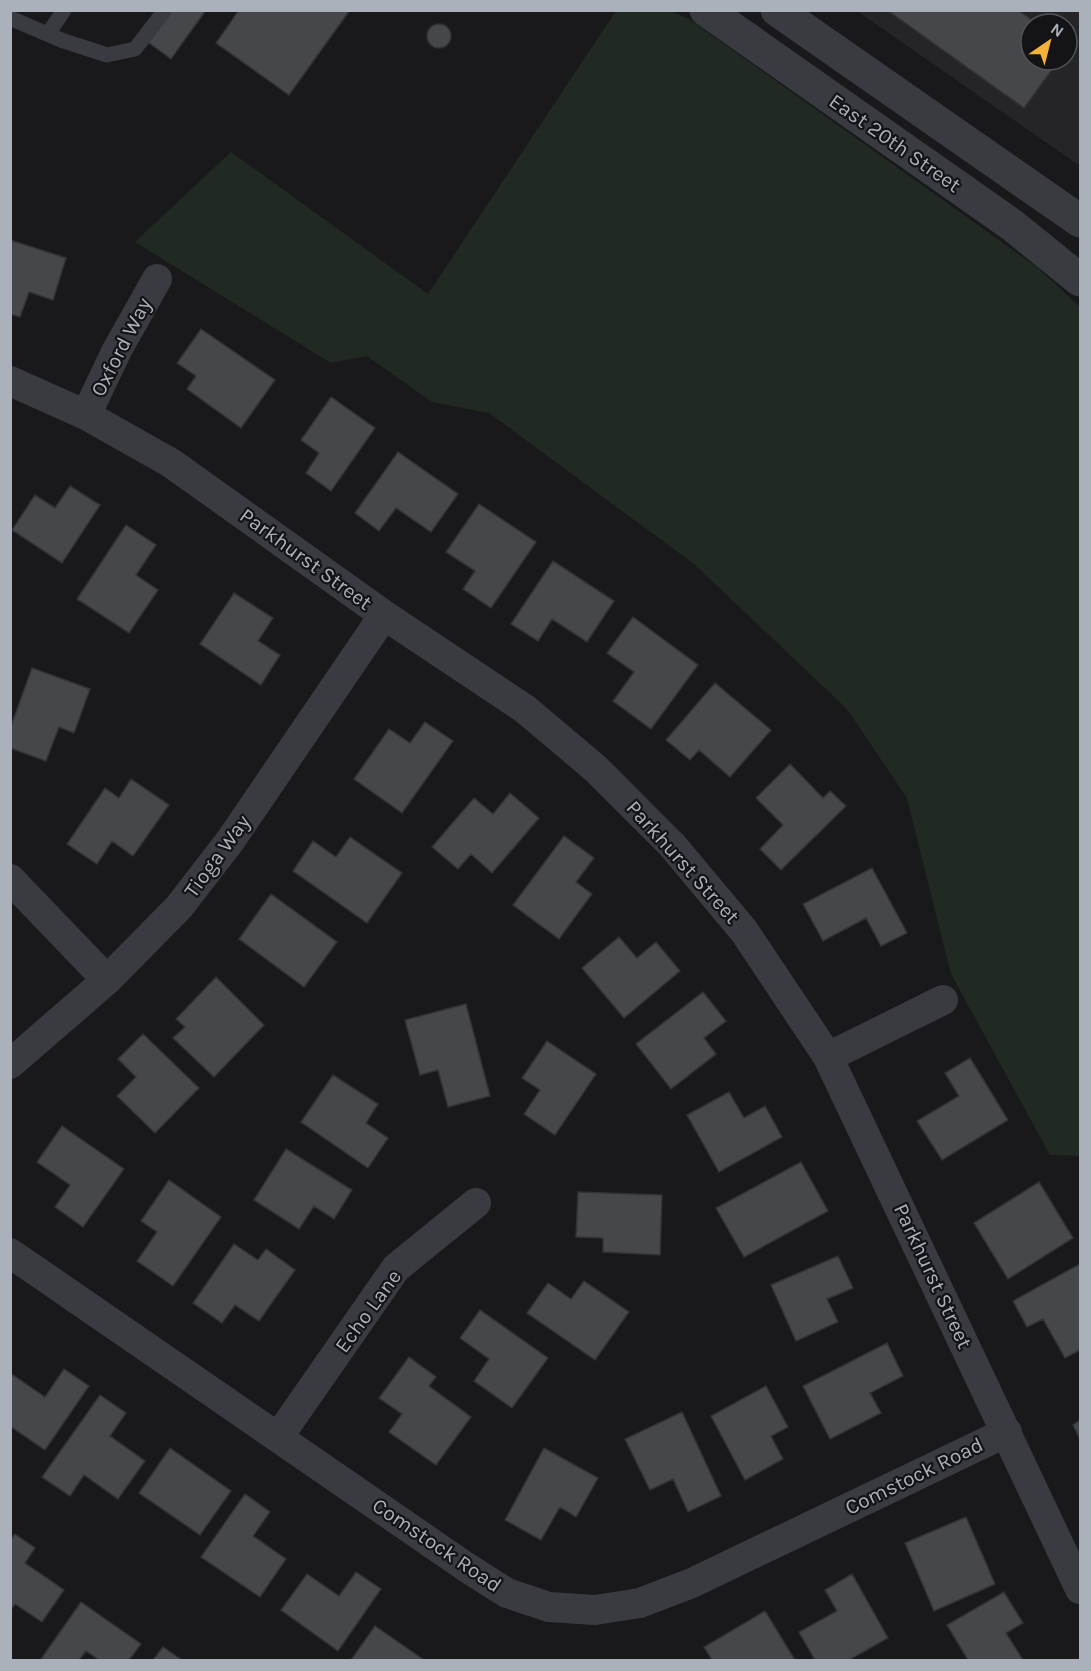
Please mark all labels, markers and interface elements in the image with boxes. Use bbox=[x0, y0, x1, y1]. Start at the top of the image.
north arrow bbox=[1019, 12, 1079, 72]
text: N bbox=[1047, 19, 1067, 41]
street label: East 20th Street bbox=[825, 89, 965, 197]
street label: Oxford Way bbox=[86, 293, 156, 400]
street label: Parkhurst Street bbox=[235, 503, 377, 615]
street label: Parkhurst Street bbox=[622, 796, 745, 928]
street label: Tioga Way bbox=[179, 810, 255, 902]
street label: Parkhurst Street bbox=[889, 1200, 977, 1352]
street label: Echo Lane bbox=[330, 1265, 406, 1357]
street label: Comstock Road bbox=[841, 1432, 987, 1520]
street label: Comstock Road bbox=[368, 1493, 506, 1597]

